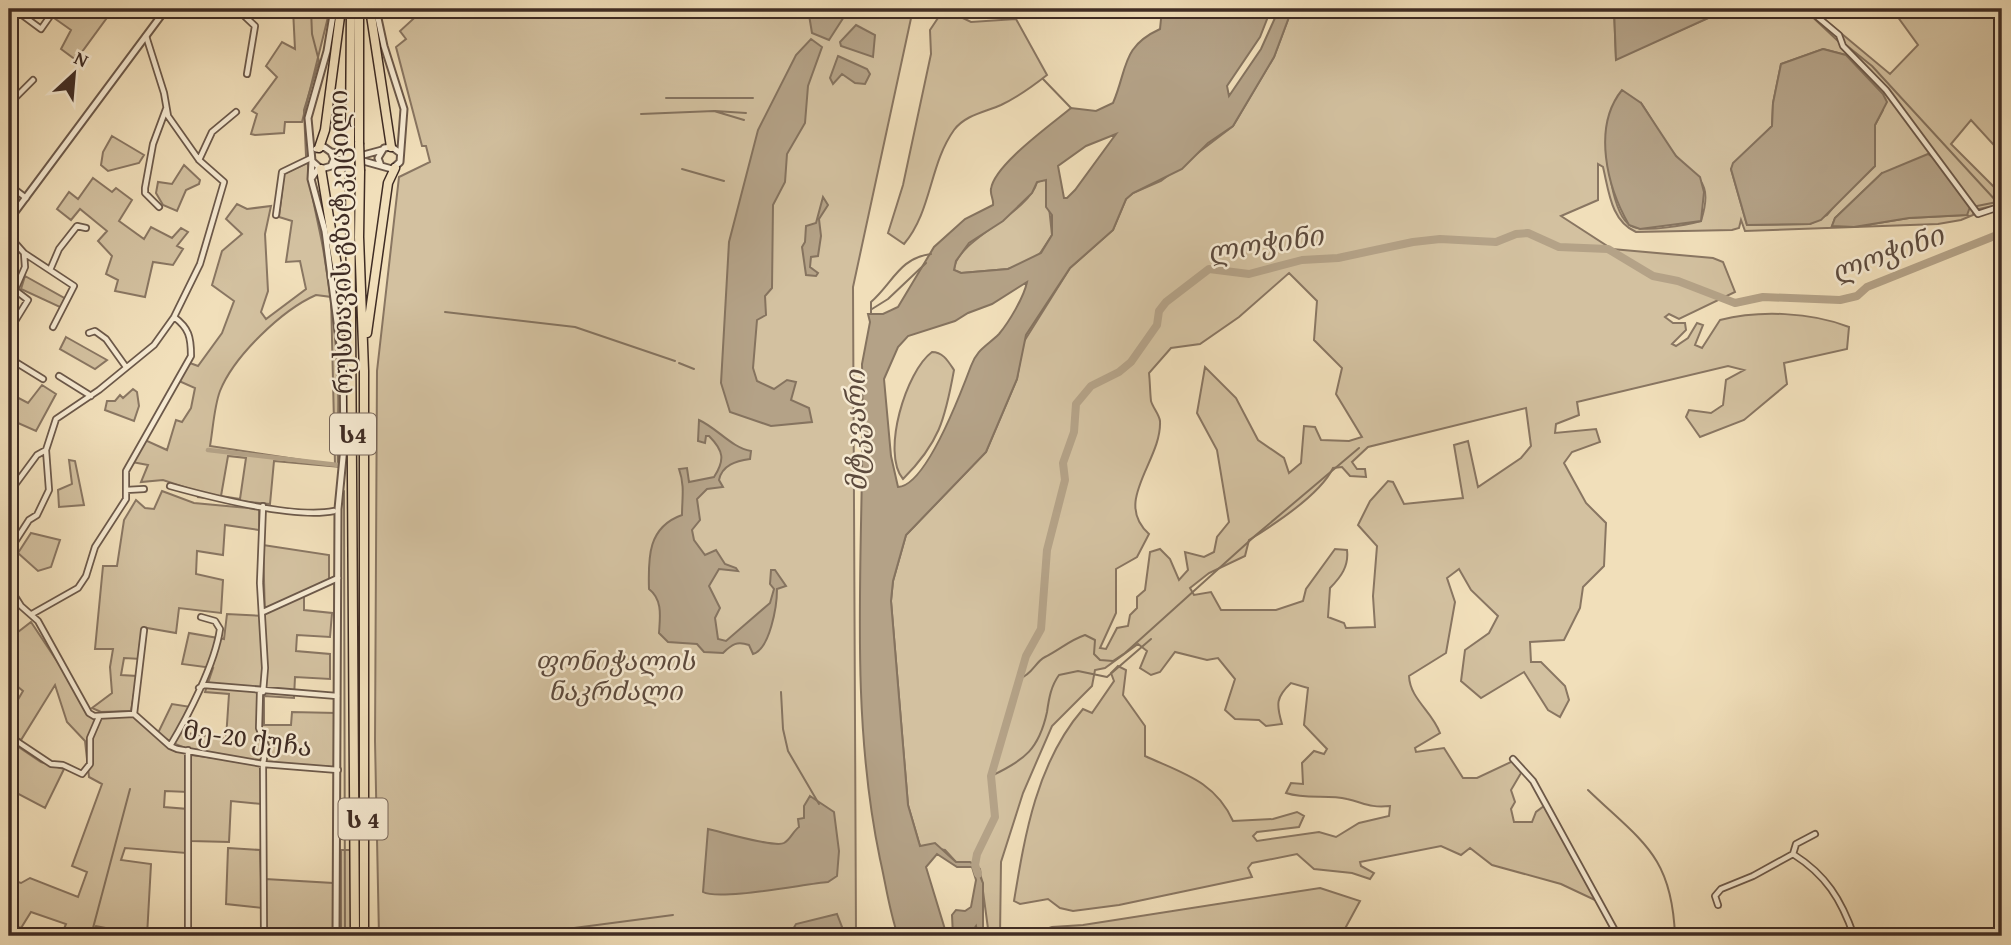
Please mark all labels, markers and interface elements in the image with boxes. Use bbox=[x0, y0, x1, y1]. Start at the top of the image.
north arrow bbox=[38, 38, 108, 108]
text: N bbox=[70, 43, 94, 74]
street label: რუსთავის გზატკეცილი bbox=[318, 89, 362, 395]
water label: ლოჭინი bbox=[1204, 213, 1328, 272]
water label: ლოჭინი bbox=[1825, 213, 1951, 292]
water label: მტკვარი bbox=[833, 368, 877, 492]
road number: ს4 bbox=[330, 414, 376, 454]
park label: ფონიჭალის ნაკრძალი bbox=[535, 641, 696, 710]
street label: მე-20 ქუჩა bbox=[181, 710, 315, 766]
road number: ს 4 bbox=[338, 798, 388, 840]

